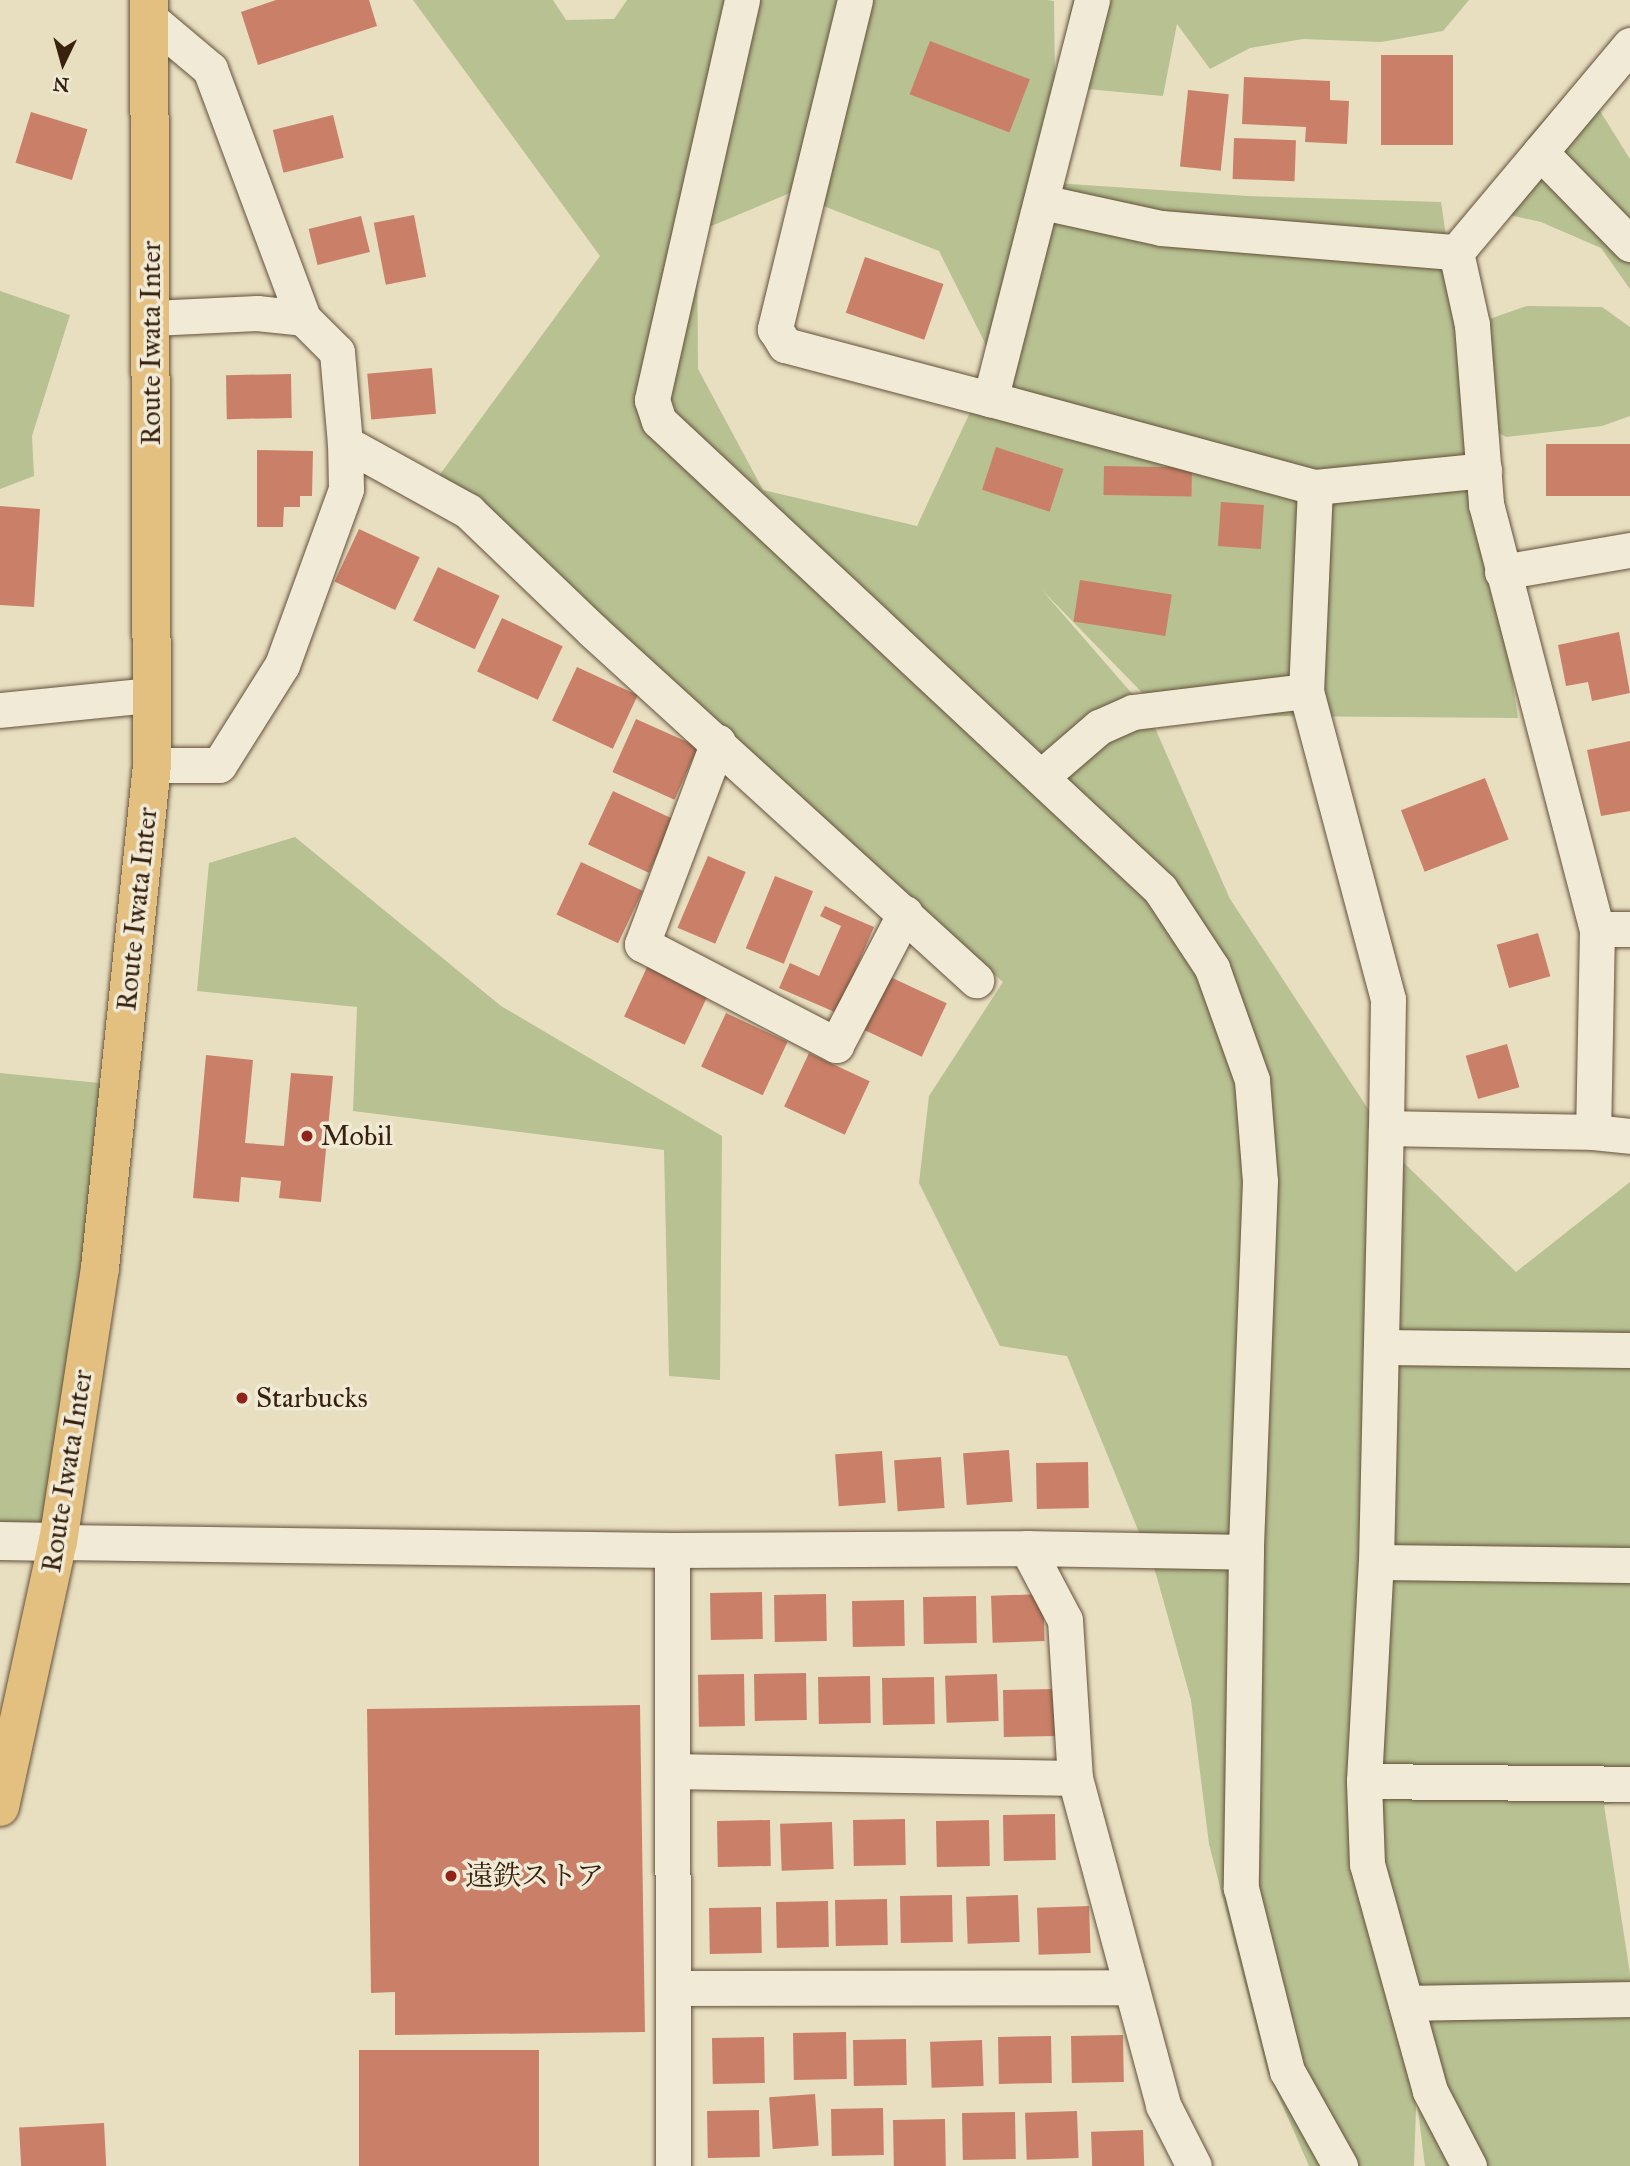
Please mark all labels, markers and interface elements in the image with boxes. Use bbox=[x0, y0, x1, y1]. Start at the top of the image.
north arrow bbox=[28, 28, 98, 98]
text: N bbox=[52, 72, 70, 97]
street label: Route Iwata Inter bbox=[134, 241, 168, 445]
street label: Route Iwata Inter bbox=[110, 806, 164, 1012]
place label: Mobil bbox=[321, 1119, 393, 1153]
marker: Mobil bbox=[299, 1128, 315, 1144]
street label: Route Iwata Inter bbox=[34, 1367, 100, 1575]
place label: Starbucks bbox=[256, 1381, 368, 1415]
marker: Starbucks bbox=[234, 1390, 250, 1406]
place label: 遠鉄ストア bbox=[465, 1859, 605, 1893]
marker: 遠鉄ストア bbox=[443, 1868, 459, 1884]

